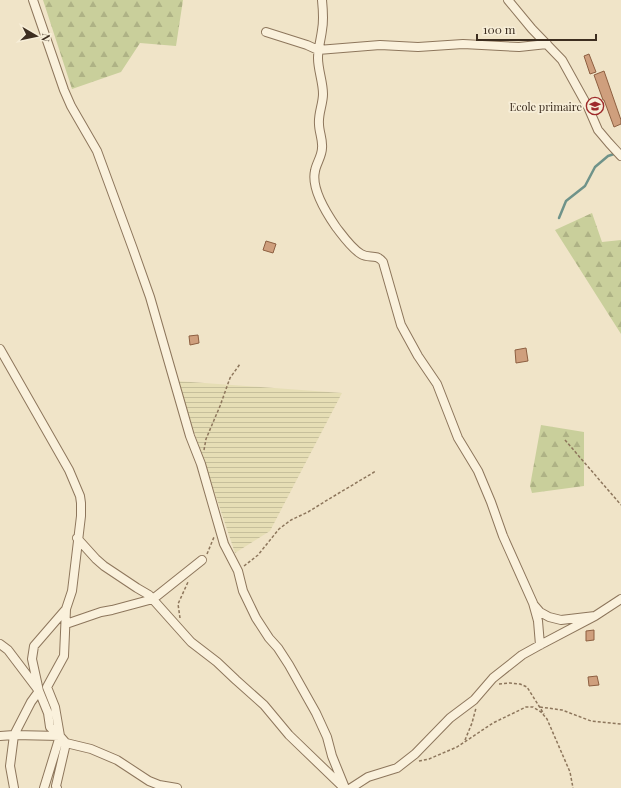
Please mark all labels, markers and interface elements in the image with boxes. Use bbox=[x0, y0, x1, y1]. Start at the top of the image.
north arrow bbox=[16, 16, 56, 56]
scale bar bbox=[477, 16, 596, 42]
text: 100 m bbox=[483, 21, 516, 37]
text: N bbox=[38, 33, 54, 43]
school or university icon: Ecole primaire bbox=[585, 96, 605, 116]
place label: Ecole primaire bbox=[509, 99, 582, 114]

